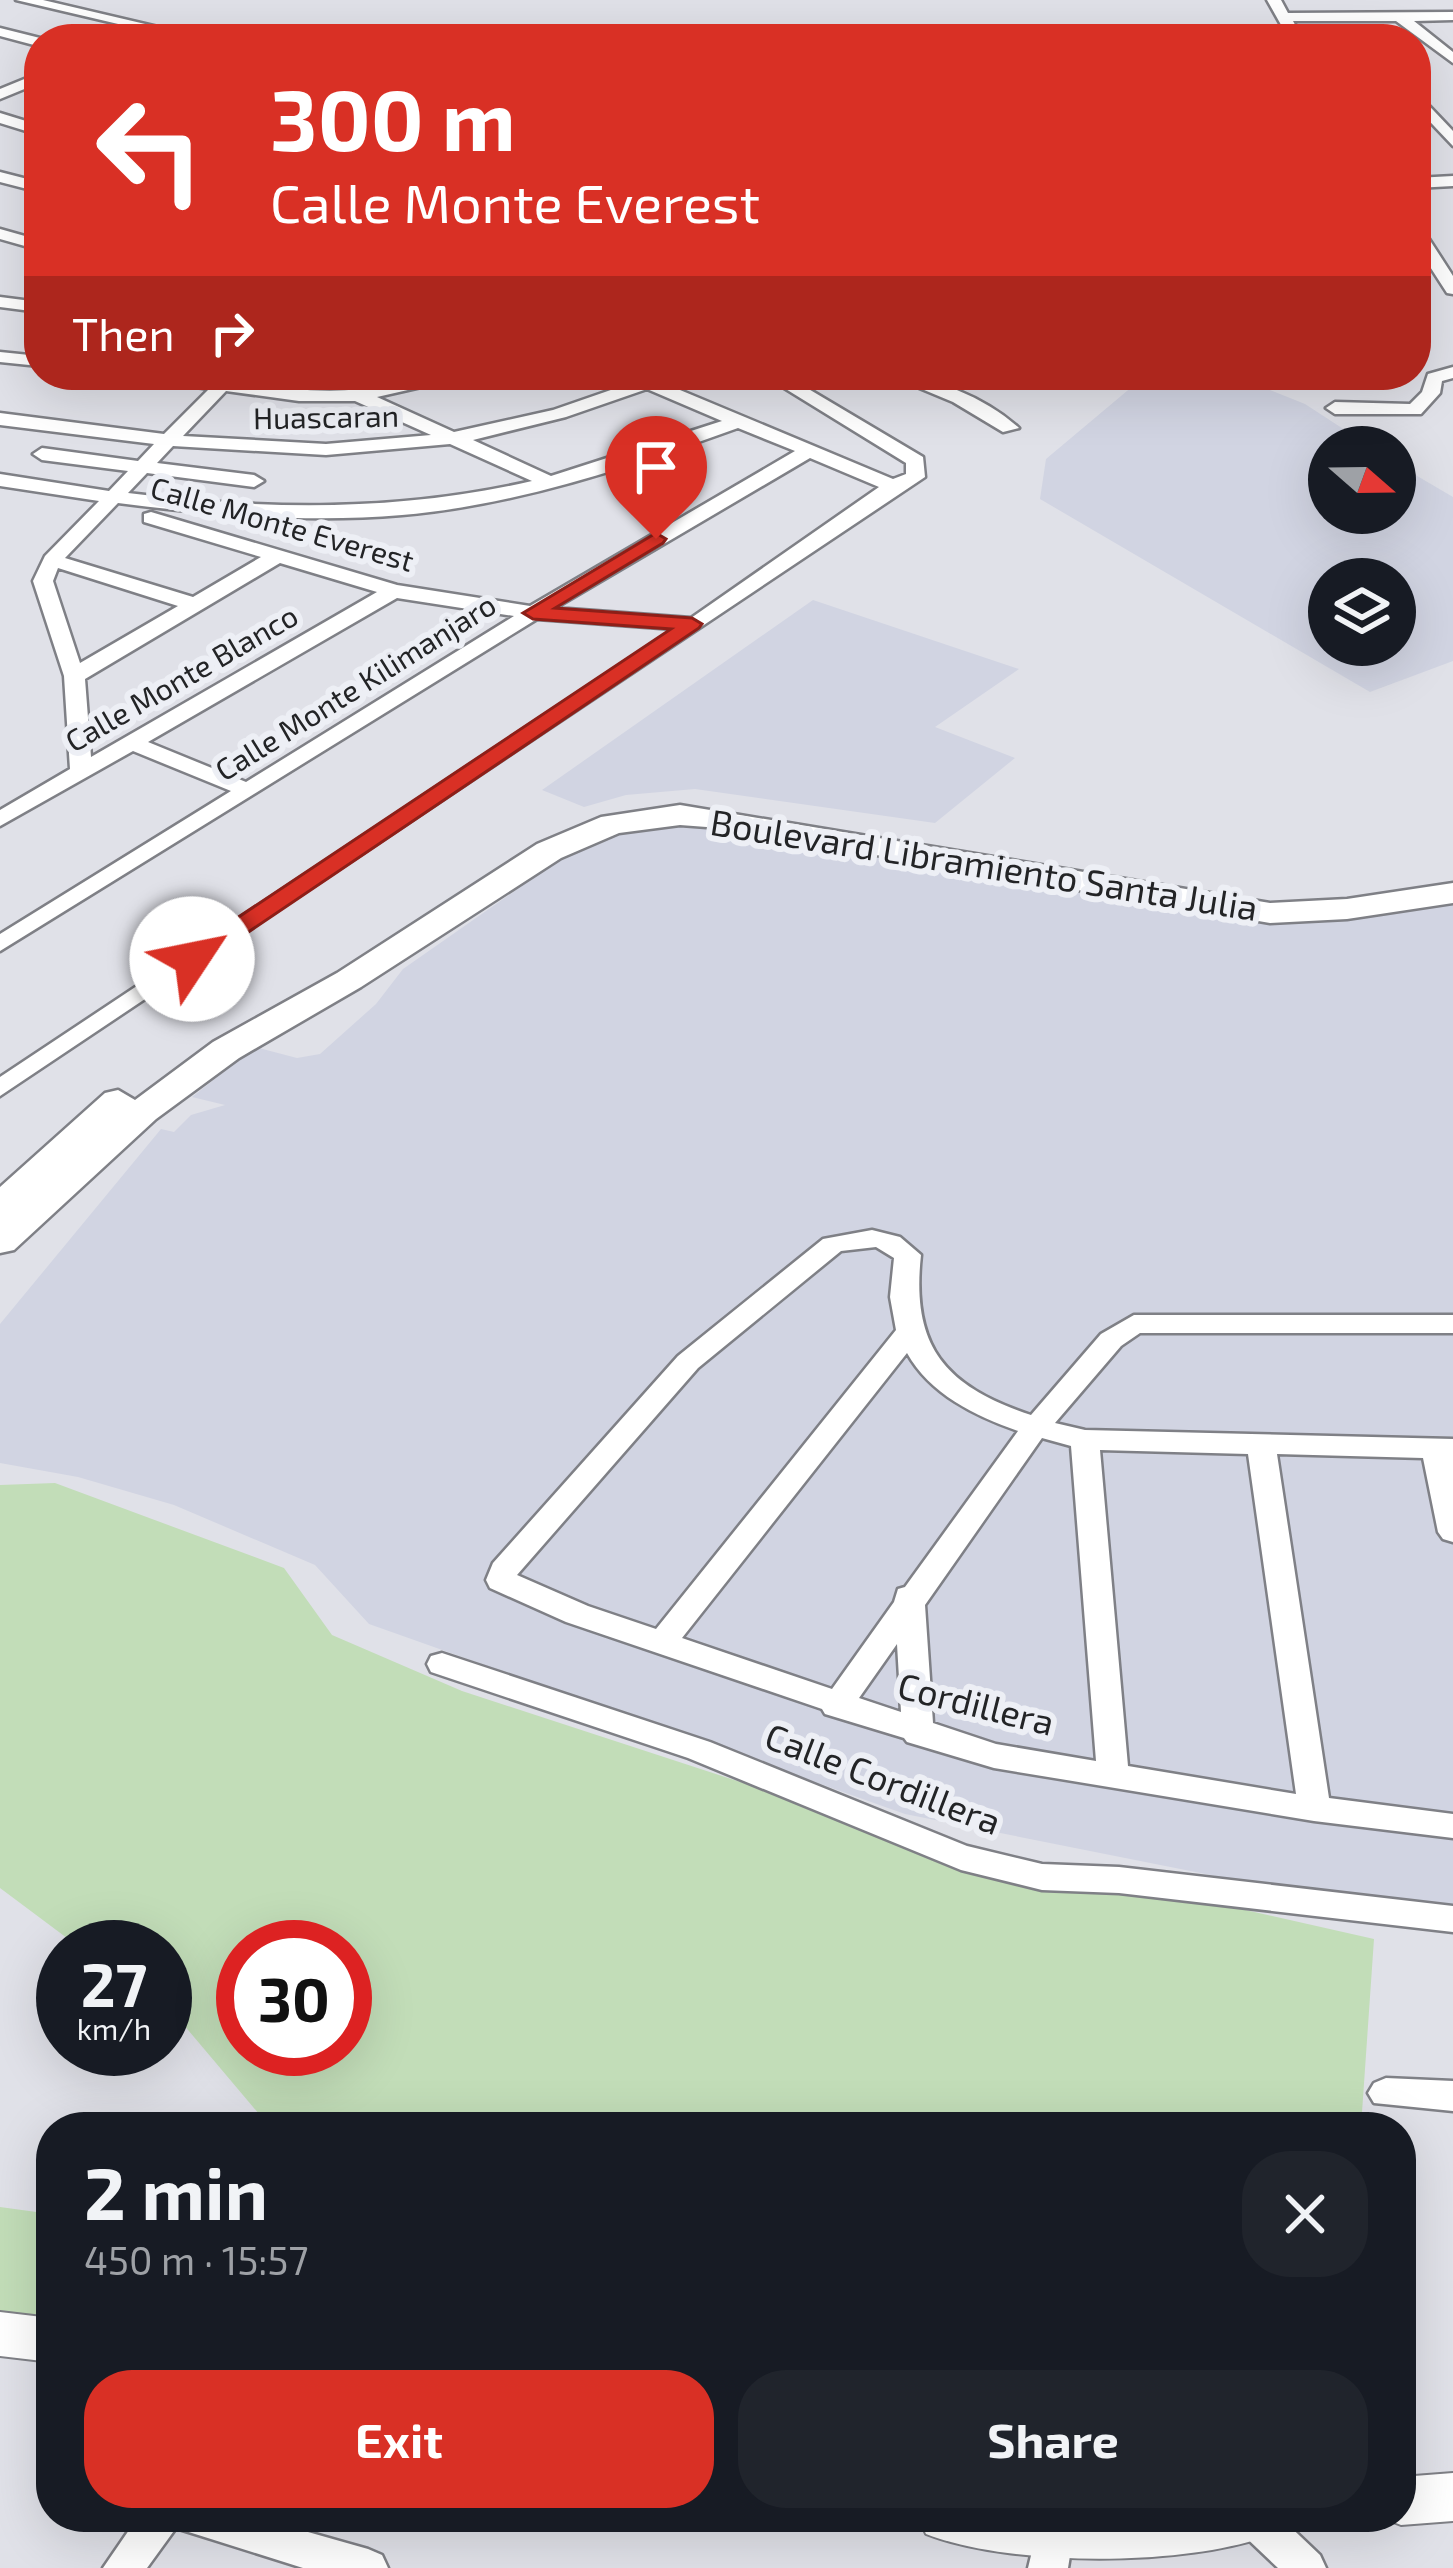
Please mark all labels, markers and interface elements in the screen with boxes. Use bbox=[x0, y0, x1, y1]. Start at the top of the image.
text: 300 m bbox=[270, 67, 516, 168]
icon: left bbox=[72, 72, 228, 228]
text: Calle Monte Everest bbox=[270, 169, 760, 234]
icon: right bbox=[199, 300, 265, 366]
text: Then bbox=[72, 306, 175, 360]
street label: Huascaran bbox=[253, 397, 399, 435]
pin bbox=[605, 416, 707, 539]
north arrow bbox=[1308, 426, 1416, 534]
map controls bbox=[1308, 426, 1416, 666]
icon: arrive bbox=[623, 434, 689, 500]
street label: Calle Monte Everest bbox=[147, 468, 418, 578]
button: layers bbox=[1308, 558, 1416, 666]
street label: Calle Monte Kilimanjaro bbox=[208, 585, 502, 787]
street label: Calle Monte Blanco bbox=[59, 596, 303, 758]
street label: Boulevard Libramiento Santa Julia bbox=[708, 799, 1261, 928]
position arrow bbox=[129, 896, 255, 1022]
street label: Cordillera bbox=[894, 1662, 1059, 1743]
street label: Calle Cordillera bbox=[760, 1713, 1007, 1842]
speed limit sign: 30 bbox=[216, 1920, 372, 2076]
text: 27 bbox=[81, 1947, 147, 2019]
text: km/h bbox=[77, 2010, 151, 2046]
text: 2 min bbox=[84, 2148, 268, 2234]
button: close bbox=[1242, 2151, 1368, 2277]
text: 450 m · 15:57 bbox=[84, 2236, 308, 2283]
button: Exit bbox=[84, 2370, 714, 2508]
button: Share bbox=[738, 2370, 1368, 2508]

